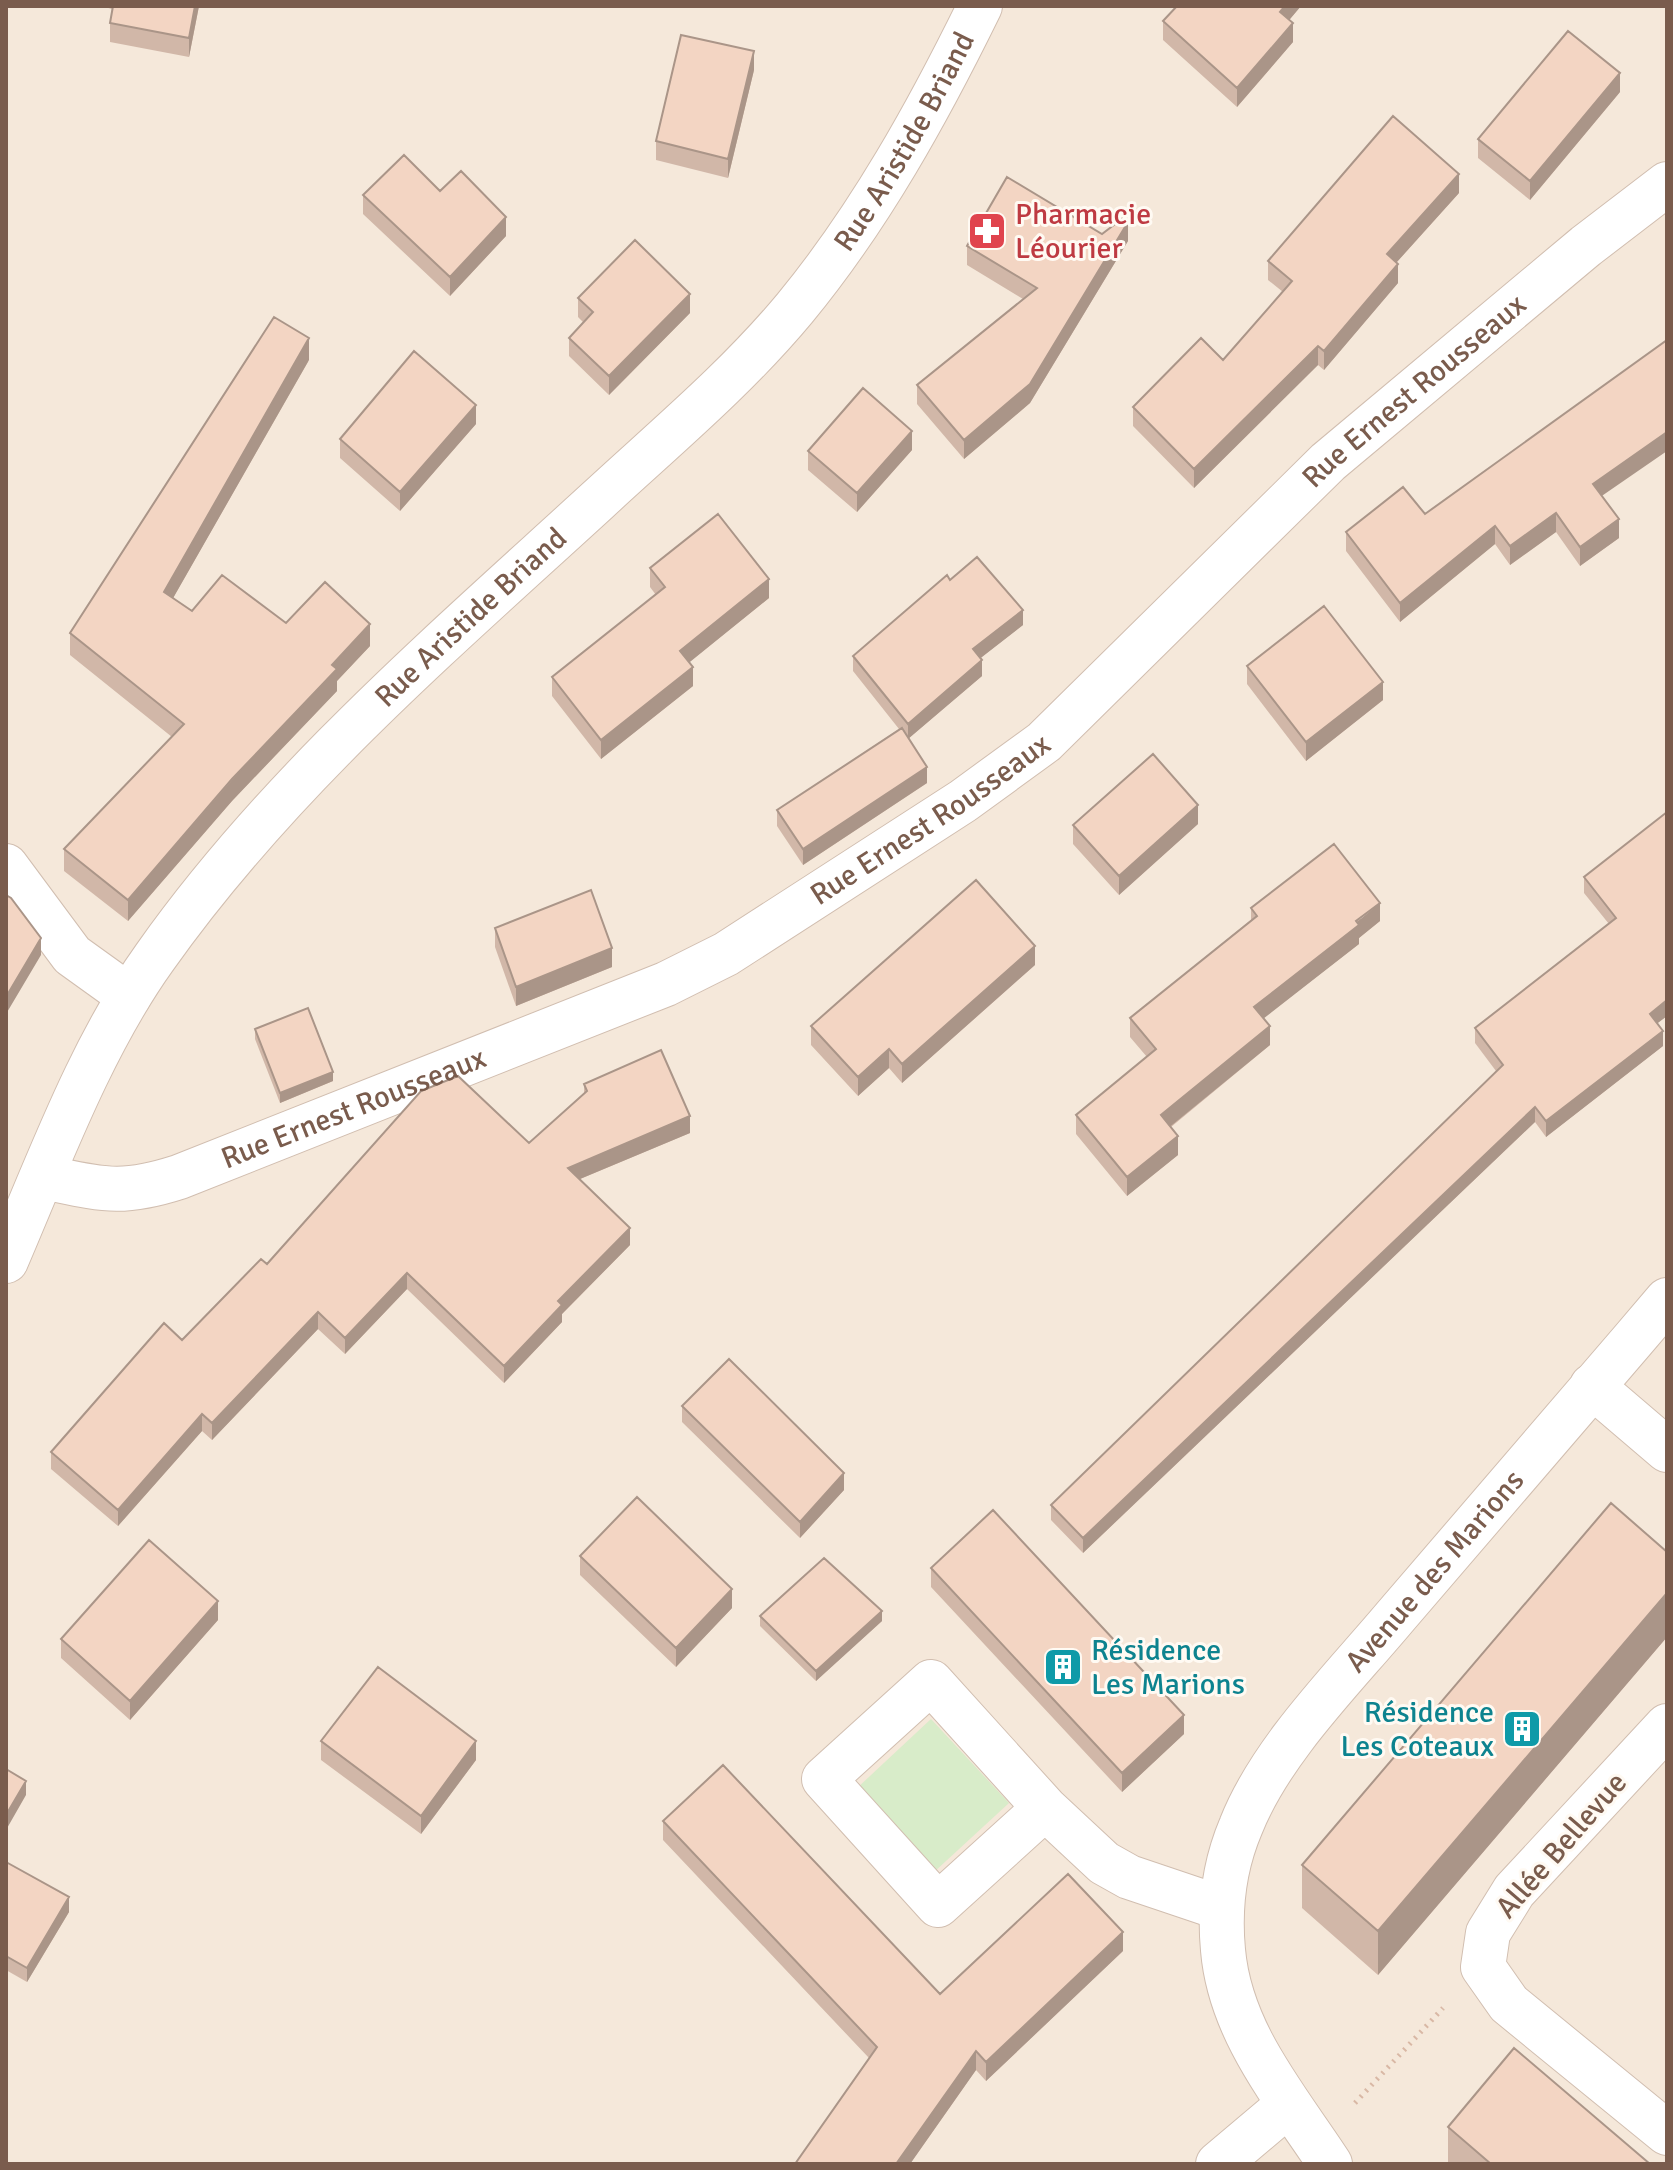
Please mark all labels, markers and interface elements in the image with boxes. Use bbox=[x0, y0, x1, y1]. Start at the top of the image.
street label: Rue Aristide Briand bbox=[826, 26, 983, 259]
place label: Pharmacie Léourier bbox=[1015, 196, 1151, 267]
pharmacy icon: Pharmacie Léourier bbox=[966, 210, 1008, 252]
street label: Rue Ernest Rousseaux bbox=[1295, 286, 1534, 496]
street label: Rue Aristide Briand bbox=[367, 520, 575, 715]
street label: Rue Ernest Rousseaux bbox=[804, 726, 1058, 914]
street label: Rue Ernest Rousseaux bbox=[216, 1039, 491, 1177]
street label: Avenue des Marions bbox=[1337, 1463, 1532, 1680]
place label: Résidence Les Marions bbox=[1091, 1632, 1245, 1703]
building icon: Résidence Les Marions bbox=[1042, 1646, 1084, 1688]
place label: Résidence Les Coteaux bbox=[1340, 1694, 1494, 1765]
building icon: Résidence Les Coteaux bbox=[1501, 1708, 1543, 1750]
street label: Allée Bellevue bbox=[1488, 1765, 1635, 1926]

